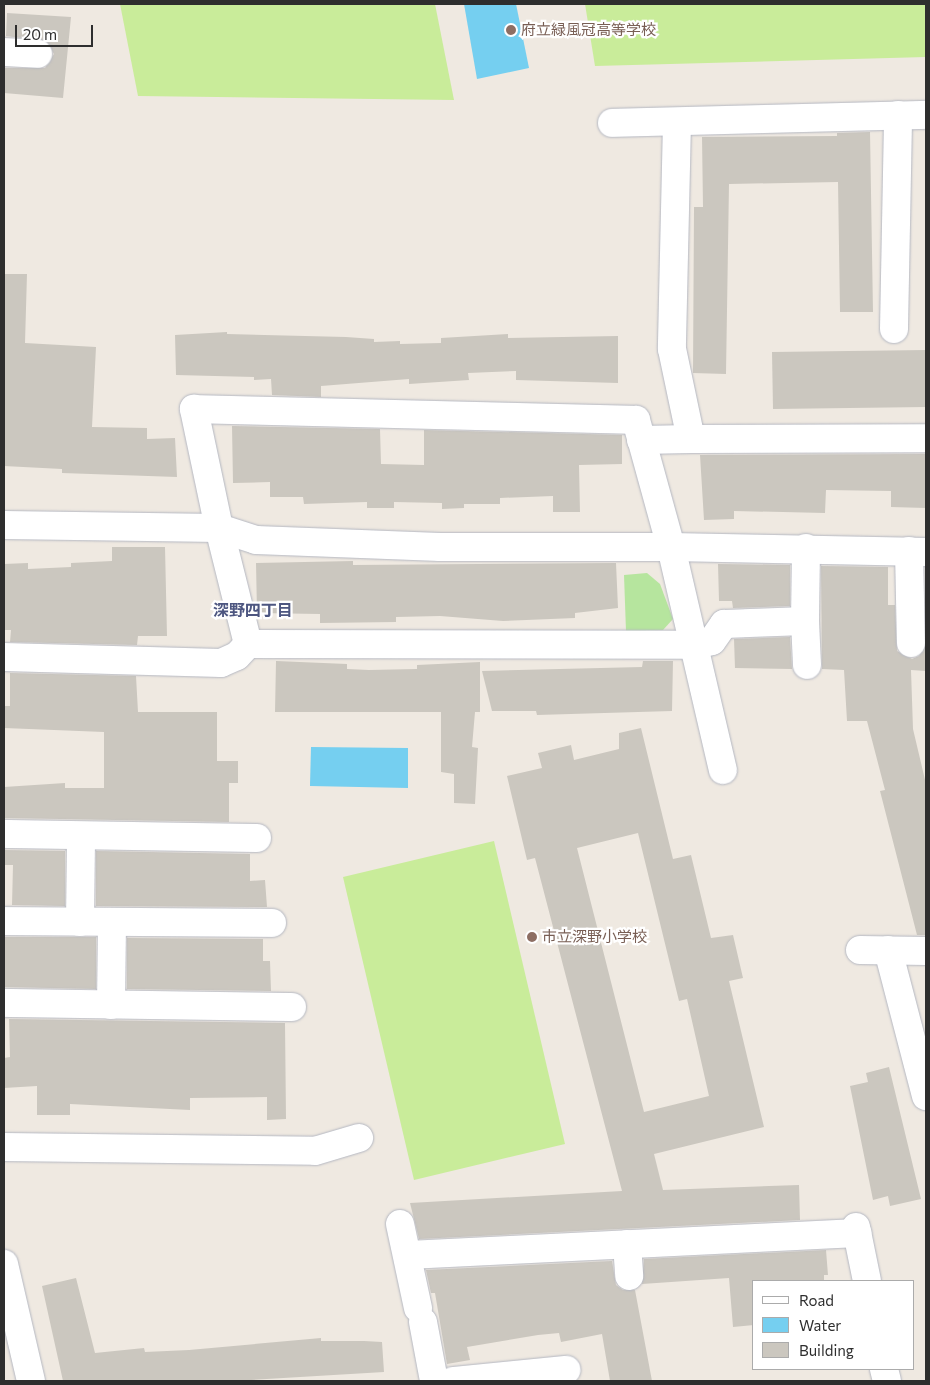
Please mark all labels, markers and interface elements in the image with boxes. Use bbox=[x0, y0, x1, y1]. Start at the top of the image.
scale bar bbox=[18, 15, 95, 47]
place label: 府立緑風冠高等学校 bbox=[521, 21, 656, 39]
marker: 府立緑風冠高等学校 bbox=[505, 24, 517, 36]
text: 20 m bbox=[23, 25, 57, 43]
district label: 深野四丁目 bbox=[213, 600, 293, 620]
place label: 市立深野小学校 bbox=[542, 928, 647, 946]
marker: 市立深野小学校 bbox=[526, 931, 538, 943]
legend bbox=[752, 1280, 915, 1370]
text: Road bbox=[799, 1291, 834, 1309]
text: Water bbox=[799, 1316, 841, 1334]
text: Building bbox=[799, 1341, 854, 1359]

